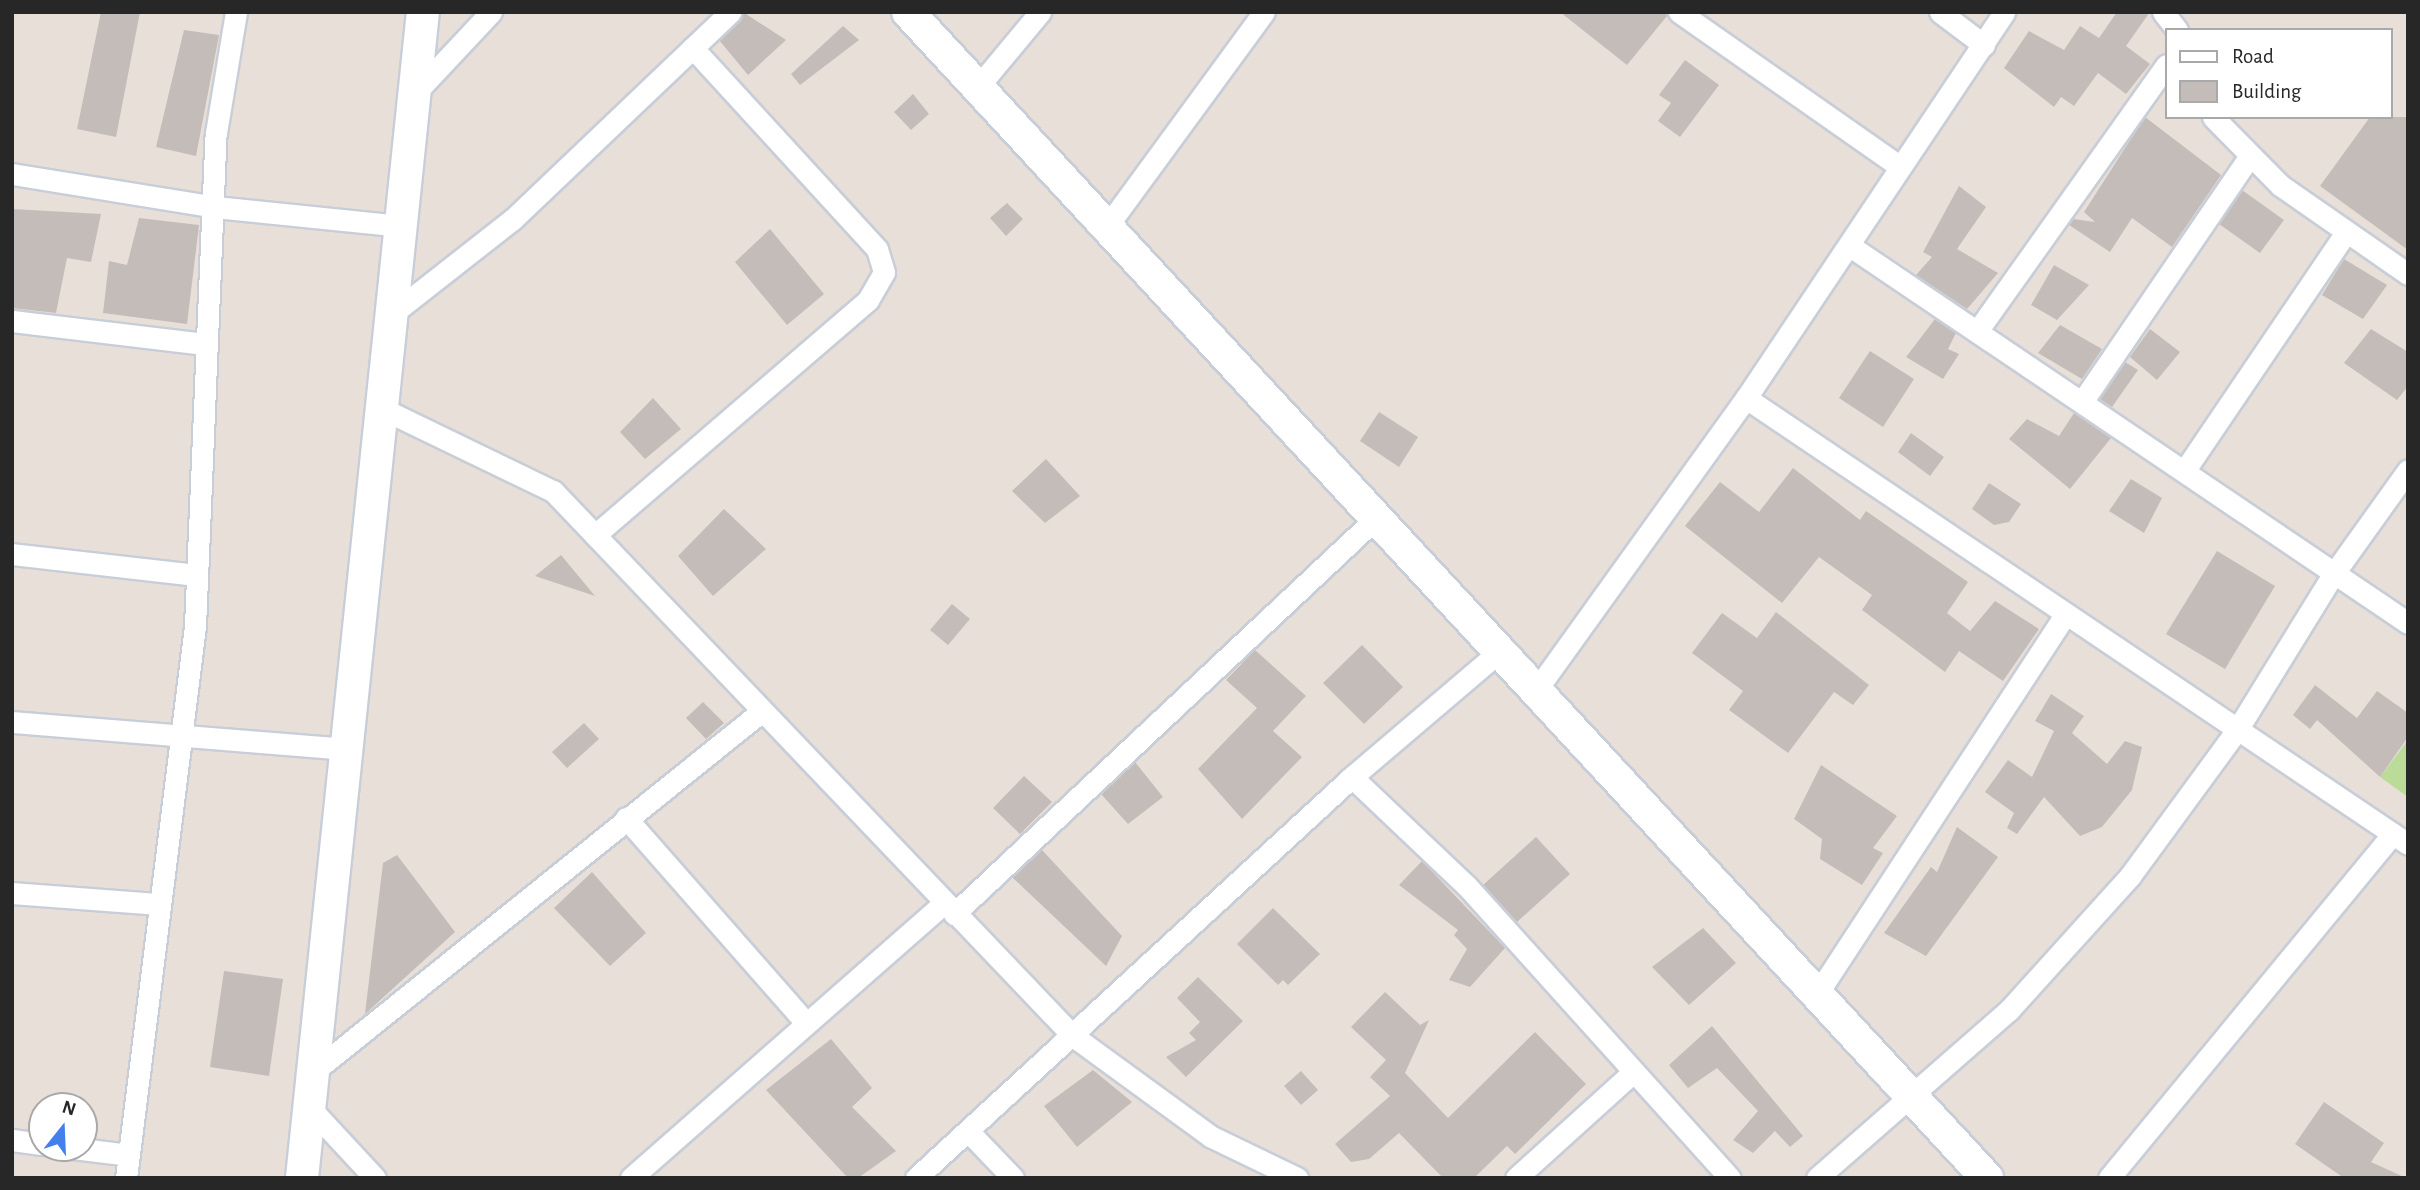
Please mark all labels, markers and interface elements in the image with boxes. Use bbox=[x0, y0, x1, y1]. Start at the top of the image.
legend bbox=[2164, 28, 2392, 119]
text: Road bbox=[2232, 46, 2274, 67]
text: Building bbox=[2232, 81, 2301, 102]
north arrow bbox=[28, 1092, 98, 1162]
text: N bbox=[60, 1097, 78, 1120]

